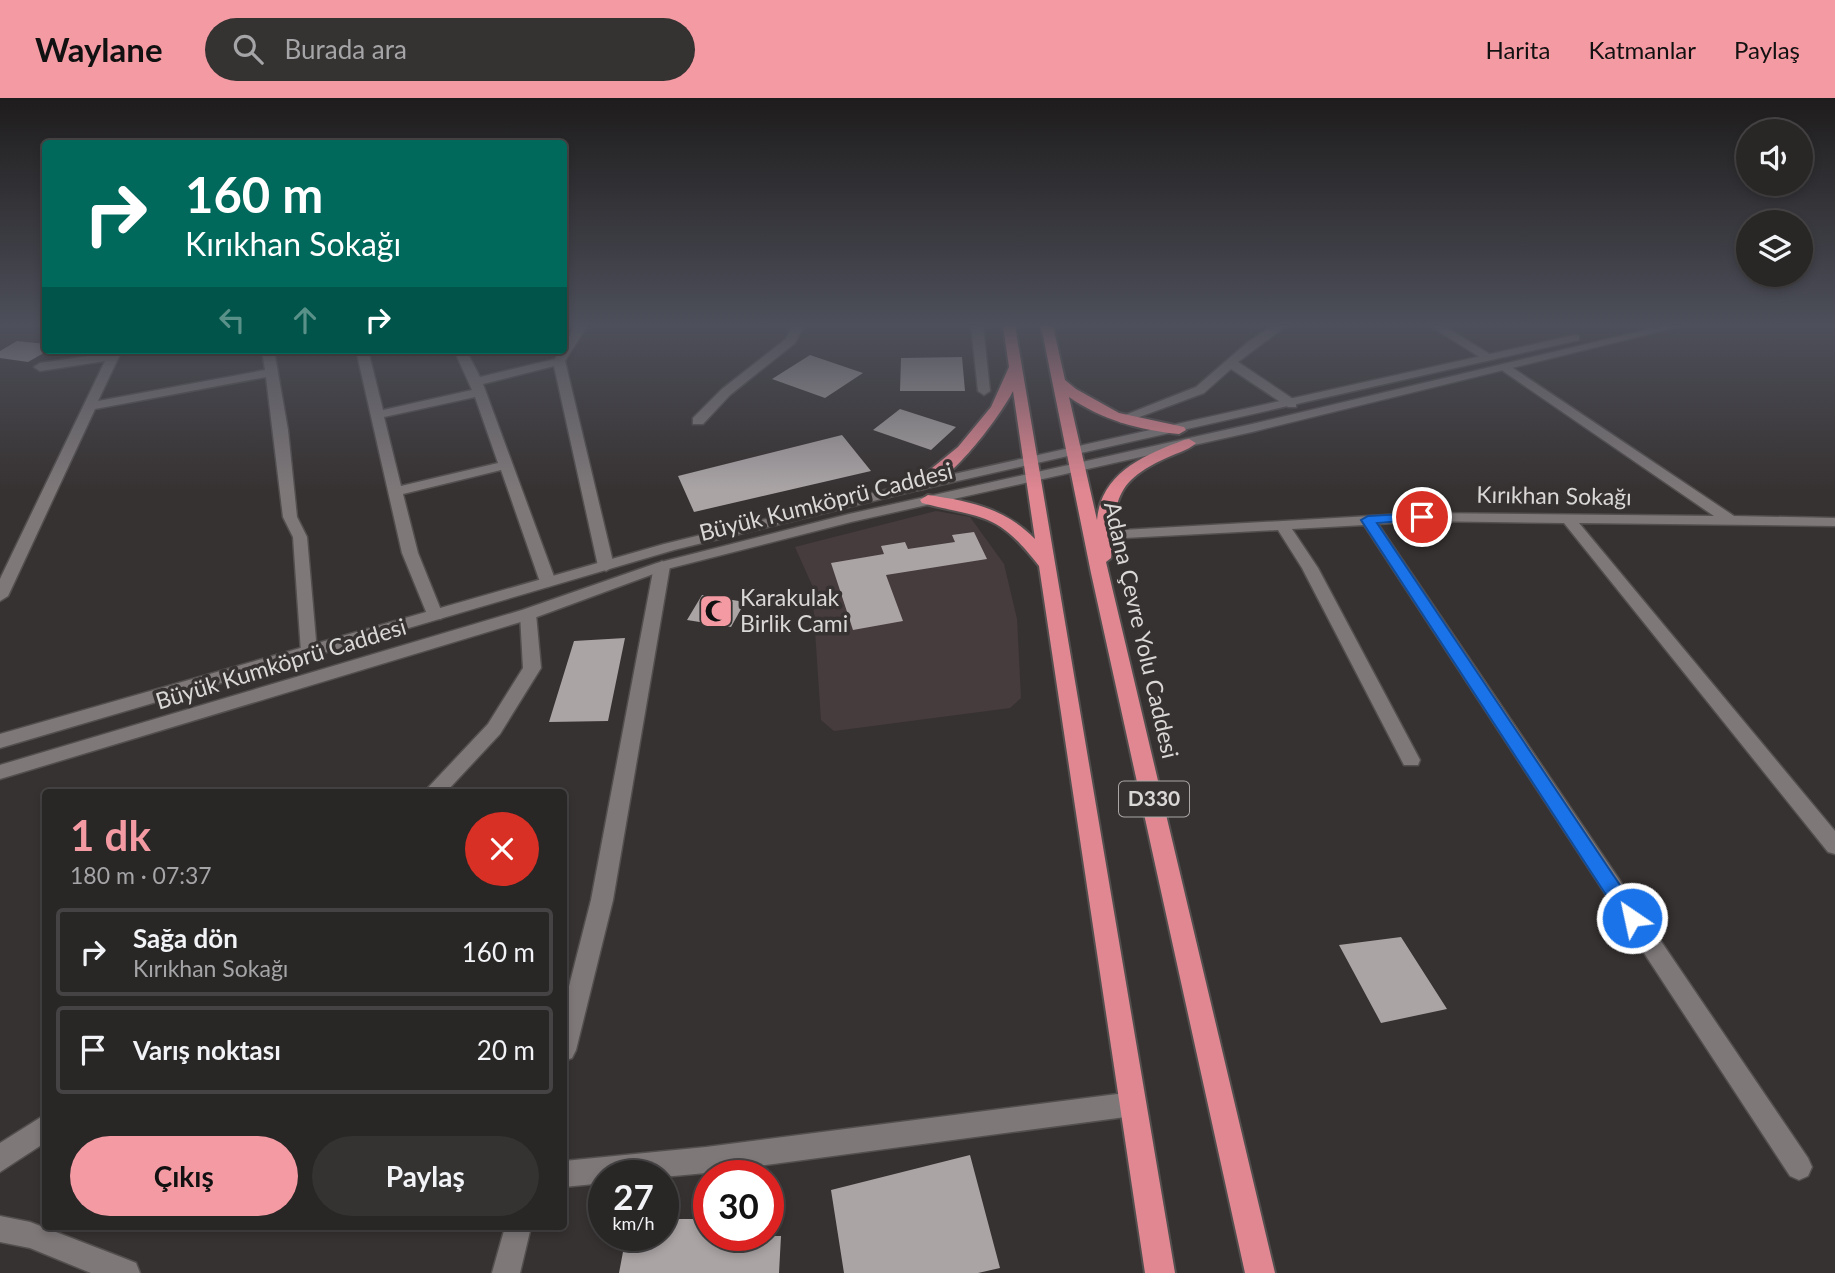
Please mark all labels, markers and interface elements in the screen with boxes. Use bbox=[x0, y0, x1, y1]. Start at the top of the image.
search box bbox=[205, 18, 695, 81]
text: Waylane bbox=[35, 29, 163, 69]
icon: search bbox=[229, 30, 267, 68]
text: Burada ara bbox=[285, 33, 407, 65]
text: Harita bbox=[1485, 35, 1550, 64]
text: Katmanlar bbox=[1588, 35, 1696, 64]
text: Paylaş bbox=[1734, 35, 1800, 64]
map controls bbox=[1736, 119, 1813, 287]
button: sound bbox=[1736, 119, 1813, 196]
text: 160 m bbox=[185, 165, 323, 223]
icon: right bbox=[70, 168, 161, 259]
button: layers bbox=[1736, 210, 1813, 287]
text: Kırıkhan Sokağı bbox=[185, 224, 401, 263]
icon: left bbox=[213, 301, 251, 339]
icon: ahead bbox=[286, 301, 324, 339]
icon: right bbox=[359, 301, 397, 339]
street label: Büyük Kumköprü Caddesi bbox=[696, 456, 955, 546]
street label: Kırıkhan Sokağı bbox=[1476, 480, 1632, 510]
pin bbox=[1392, 487, 1452, 547]
icon: arrive bbox=[1403, 498, 1441, 536]
street label: Adana Çevre Yolu Caddesi bbox=[1099, 499, 1185, 761]
place label: Karakulak Birlik Cami bbox=[740, 583, 848, 637]
mosque icon: Karakulak Birlik Cami bbox=[697, 592, 735, 630]
street label: Büyük Kumköprü Caddesi bbox=[152, 612, 409, 714]
road number: D330 bbox=[1119, 782, 1189, 816]
text: 1 dk bbox=[70, 810, 151, 860]
button: close bbox=[465, 812, 539, 886]
text: 180 m · 07:37 bbox=[70, 861, 212, 889]
position arrow bbox=[1595, 881, 1669, 955]
text: Sağa dön bbox=[133, 922, 238, 954]
icon: right bbox=[74, 933, 112, 971]
text: 160 m bbox=[462, 936, 535, 968]
text: Kırıkhan Sokağı bbox=[133, 954, 288, 982]
icon: arrive bbox=[74, 1031, 112, 1069]
text: Varış noktası bbox=[133, 1034, 281, 1066]
text: 20 m bbox=[477, 1034, 535, 1066]
button: Çıkış bbox=[70, 1136, 298, 1216]
button: Paylaş bbox=[312, 1136, 539, 1216]
speed limit sign: 30 bbox=[693, 1160, 784, 1251]
text: 27 bbox=[613, 1175, 654, 1217]
text: km/h bbox=[612, 1212, 655, 1234]

